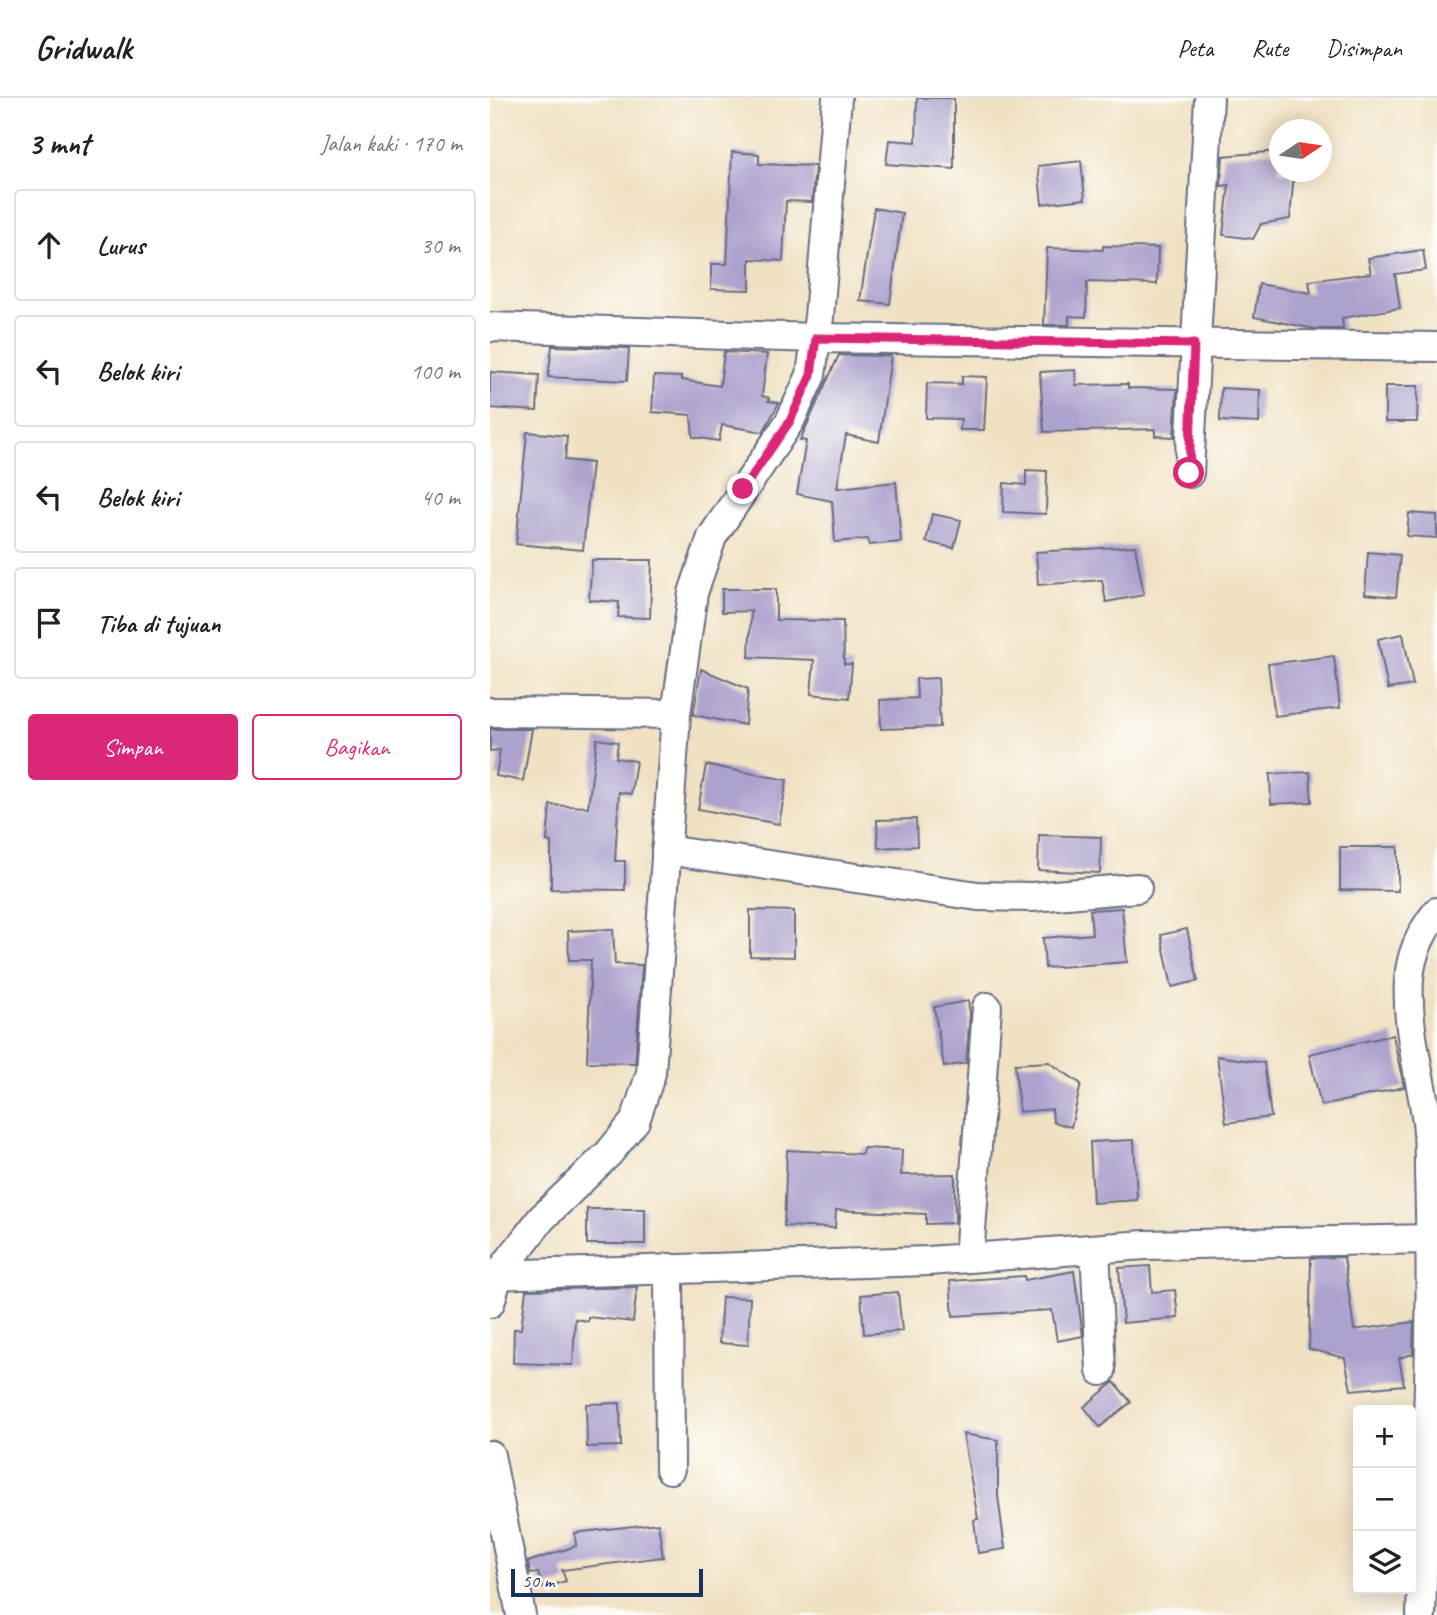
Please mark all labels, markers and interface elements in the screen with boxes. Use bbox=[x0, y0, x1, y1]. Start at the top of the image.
text: Gridwalk bbox=[35, 27, 132, 69]
text: Peta bbox=[1177, 33, 1213, 63]
text: Rute bbox=[1251, 33, 1288, 63]
text: Disimpan bbox=[1326, 33, 1402, 63]
north arrow bbox=[1269, 119, 1332, 182]
text: 3 mnt bbox=[28, 125, 90, 163]
text: Jalan kaki · 170 m bbox=[320, 129, 462, 158]
icon: ahead bbox=[30, 226, 68, 264]
text: Lurus bbox=[97, 229, 145, 262]
text: 30 m bbox=[421, 231, 460, 260]
icon: left bbox=[30, 352, 68, 390]
text: Belok kiri bbox=[97, 355, 179, 388]
text: 100 m bbox=[411, 357, 460, 386]
route start bbox=[1173, 457, 1204, 488]
route end bbox=[727, 473, 758, 504]
icon: left bbox=[30, 478, 68, 516]
text: Belok kiri bbox=[97, 481, 179, 514]
text: 40 m bbox=[421, 483, 460, 512]
icon: arrive bbox=[30, 604, 68, 642]
text: Tiba di tujuan bbox=[97, 607, 221, 640]
button: Simpan bbox=[28, 714, 238, 780]
button: Bagikan bbox=[252, 714, 462, 780]
map controls bbox=[1353, 1405, 1416, 1594]
button: + bbox=[1353, 1405, 1416, 1468]
button: − bbox=[1353, 1468, 1416, 1531]
button: layers bbox=[1353, 1531, 1416, 1594]
scale bar bbox=[511, 1566, 704, 1598]
text: 50 m bbox=[522, 1569, 554, 1593]

